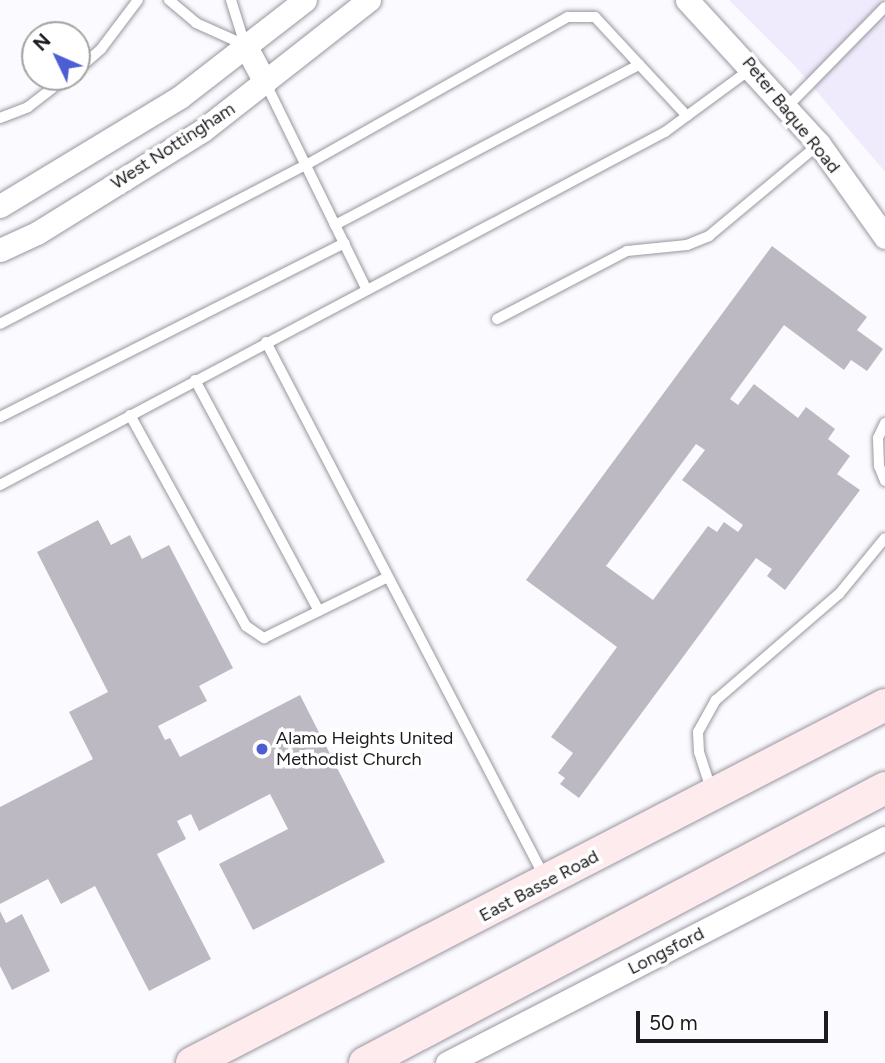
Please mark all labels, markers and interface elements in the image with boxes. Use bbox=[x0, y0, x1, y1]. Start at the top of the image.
north arrow bbox=[21, 21, 91, 91]
text: N bbox=[29, 29, 55, 56]
street label: Peter Baque Road bbox=[737, 52, 845, 178]
street label: West Nottingham bbox=[107, 98, 239, 194]
place label: Alamo Heights United Methodist Church bbox=[276, 728, 453, 770]
marker: Alamo Heights United Methodist Church bbox=[254, 741, 270, 757]
street label: East Basse Road bbox=[476, 845, 602, 927]
street label: Longsford bbox=[624, 923, 708, 979]
scale bar bbox=[640, 996, 832, 1040]
text: 50 m bbox=[649, 1010, 698, 1035]

